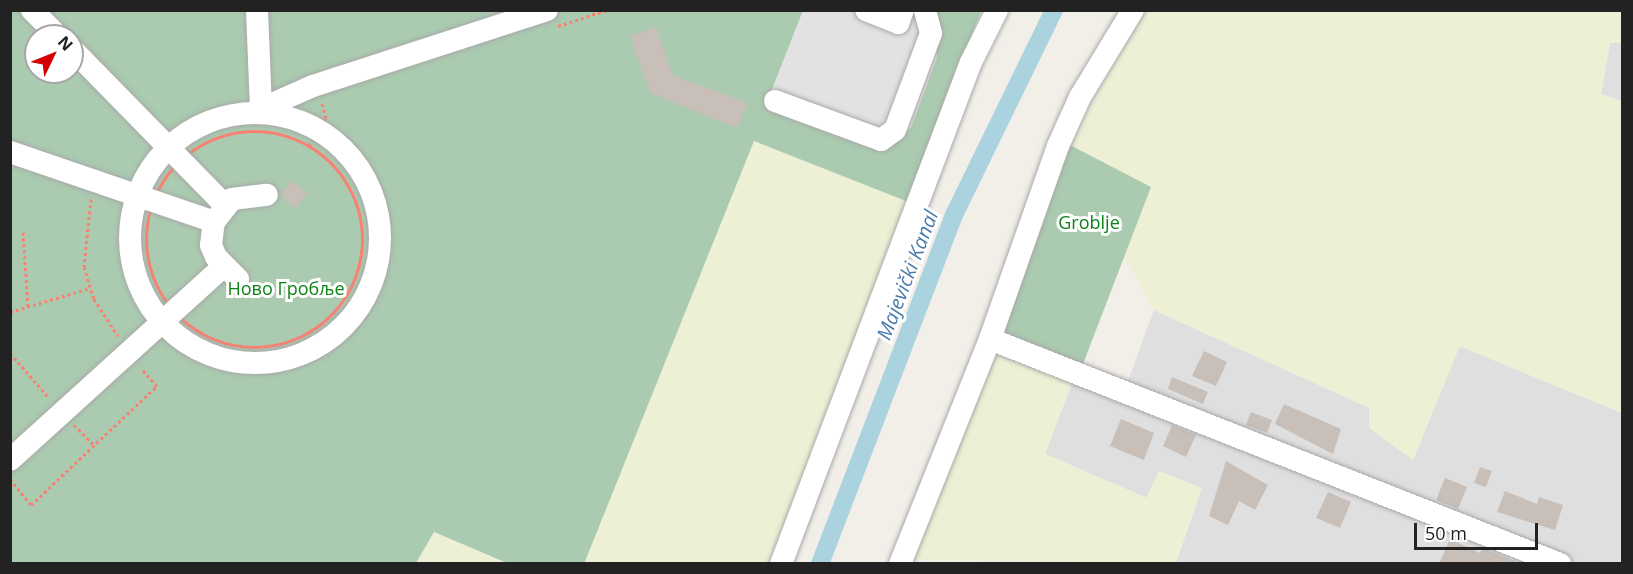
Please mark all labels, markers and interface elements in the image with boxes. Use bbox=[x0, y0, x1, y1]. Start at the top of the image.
north arrow bbox=[24, 24, 84, 84]
text: N bbox=[53, 31, 78, 55]
water label: Majevički Kanal bbox=[871, 207, 943, 343]
park label: Groblje bbox=[1058, 211, 1120, 233]
park label: Ново Гробље bbox=[227, 277, 345, 299]
scale bar bbox=[1417, 511, 1542, 549]
text: 50 m bbox=[1425, 521, 1467, 545]

